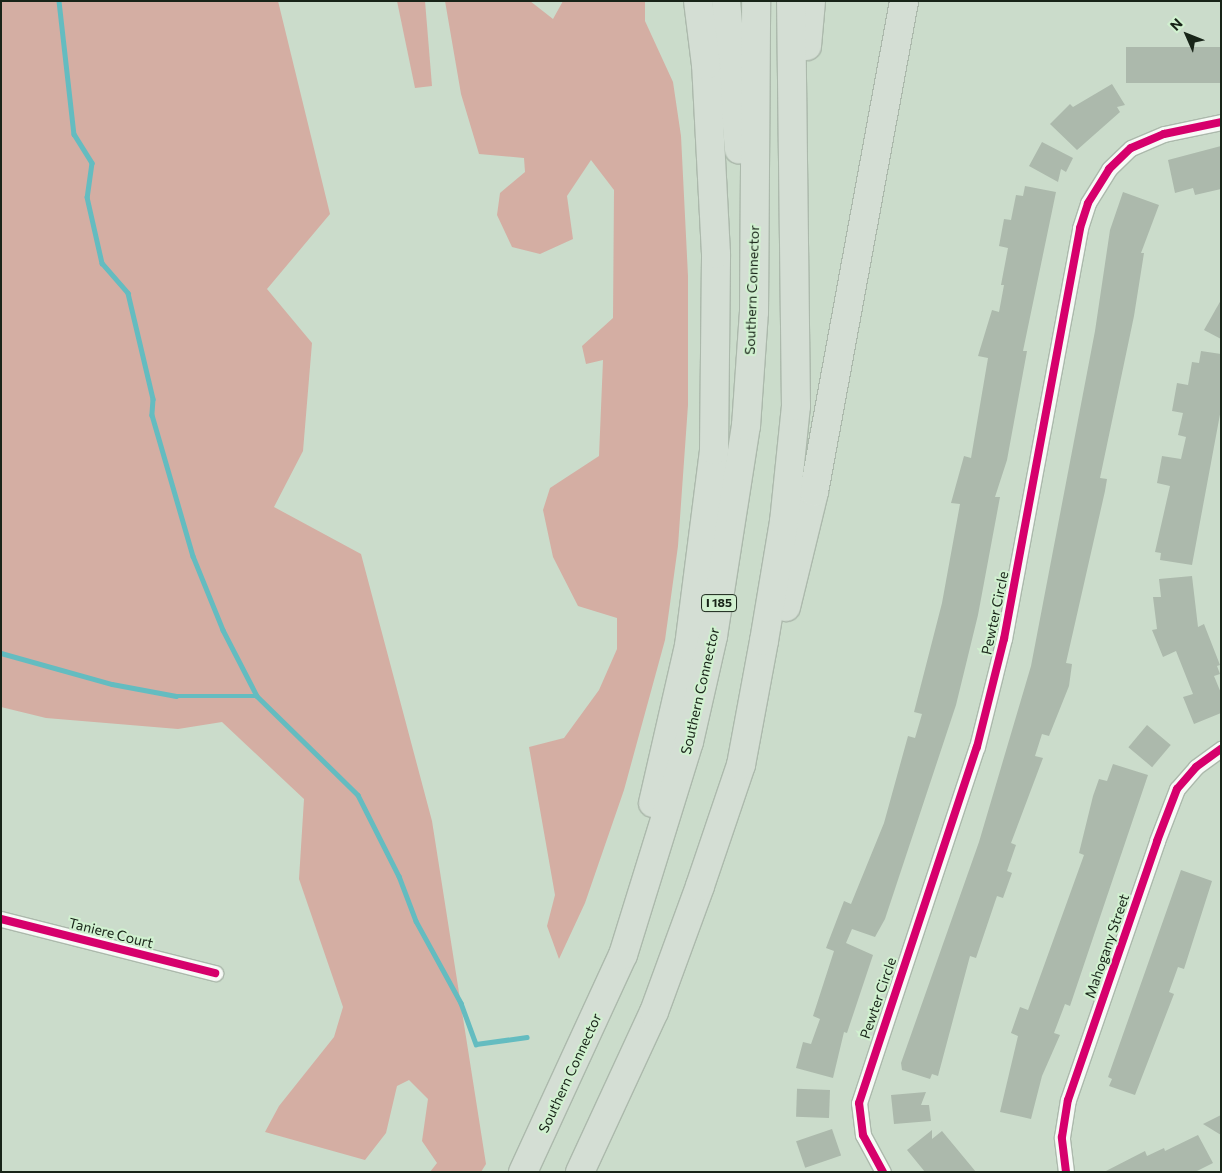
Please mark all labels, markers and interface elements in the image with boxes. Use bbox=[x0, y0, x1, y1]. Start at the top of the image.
north arrow bbox=[1162, 10, 1212, 60]
text: N bbox=[1166, 15, 1186, 34]
street label: Southern Connector bbox=[741, 225, 763, 355]
street label: Pewter Circle bbox=[978, 570, 1012, 656]
road number: I 185 bbox=[700, 594, 738, 612]
street label: Southern Connector bbox=[677, 626, 723, 756]
street label: Mahogany Street bbox=[1081, 892, 1133, 1000]
street label: Taniere Court bbox=[67, 914, 155, 952]
street label: Pewter Circle bbox=[856, 955, 900, 1041]
street label: Southern Connector bbox=[535, 1011, 605, 1135]

